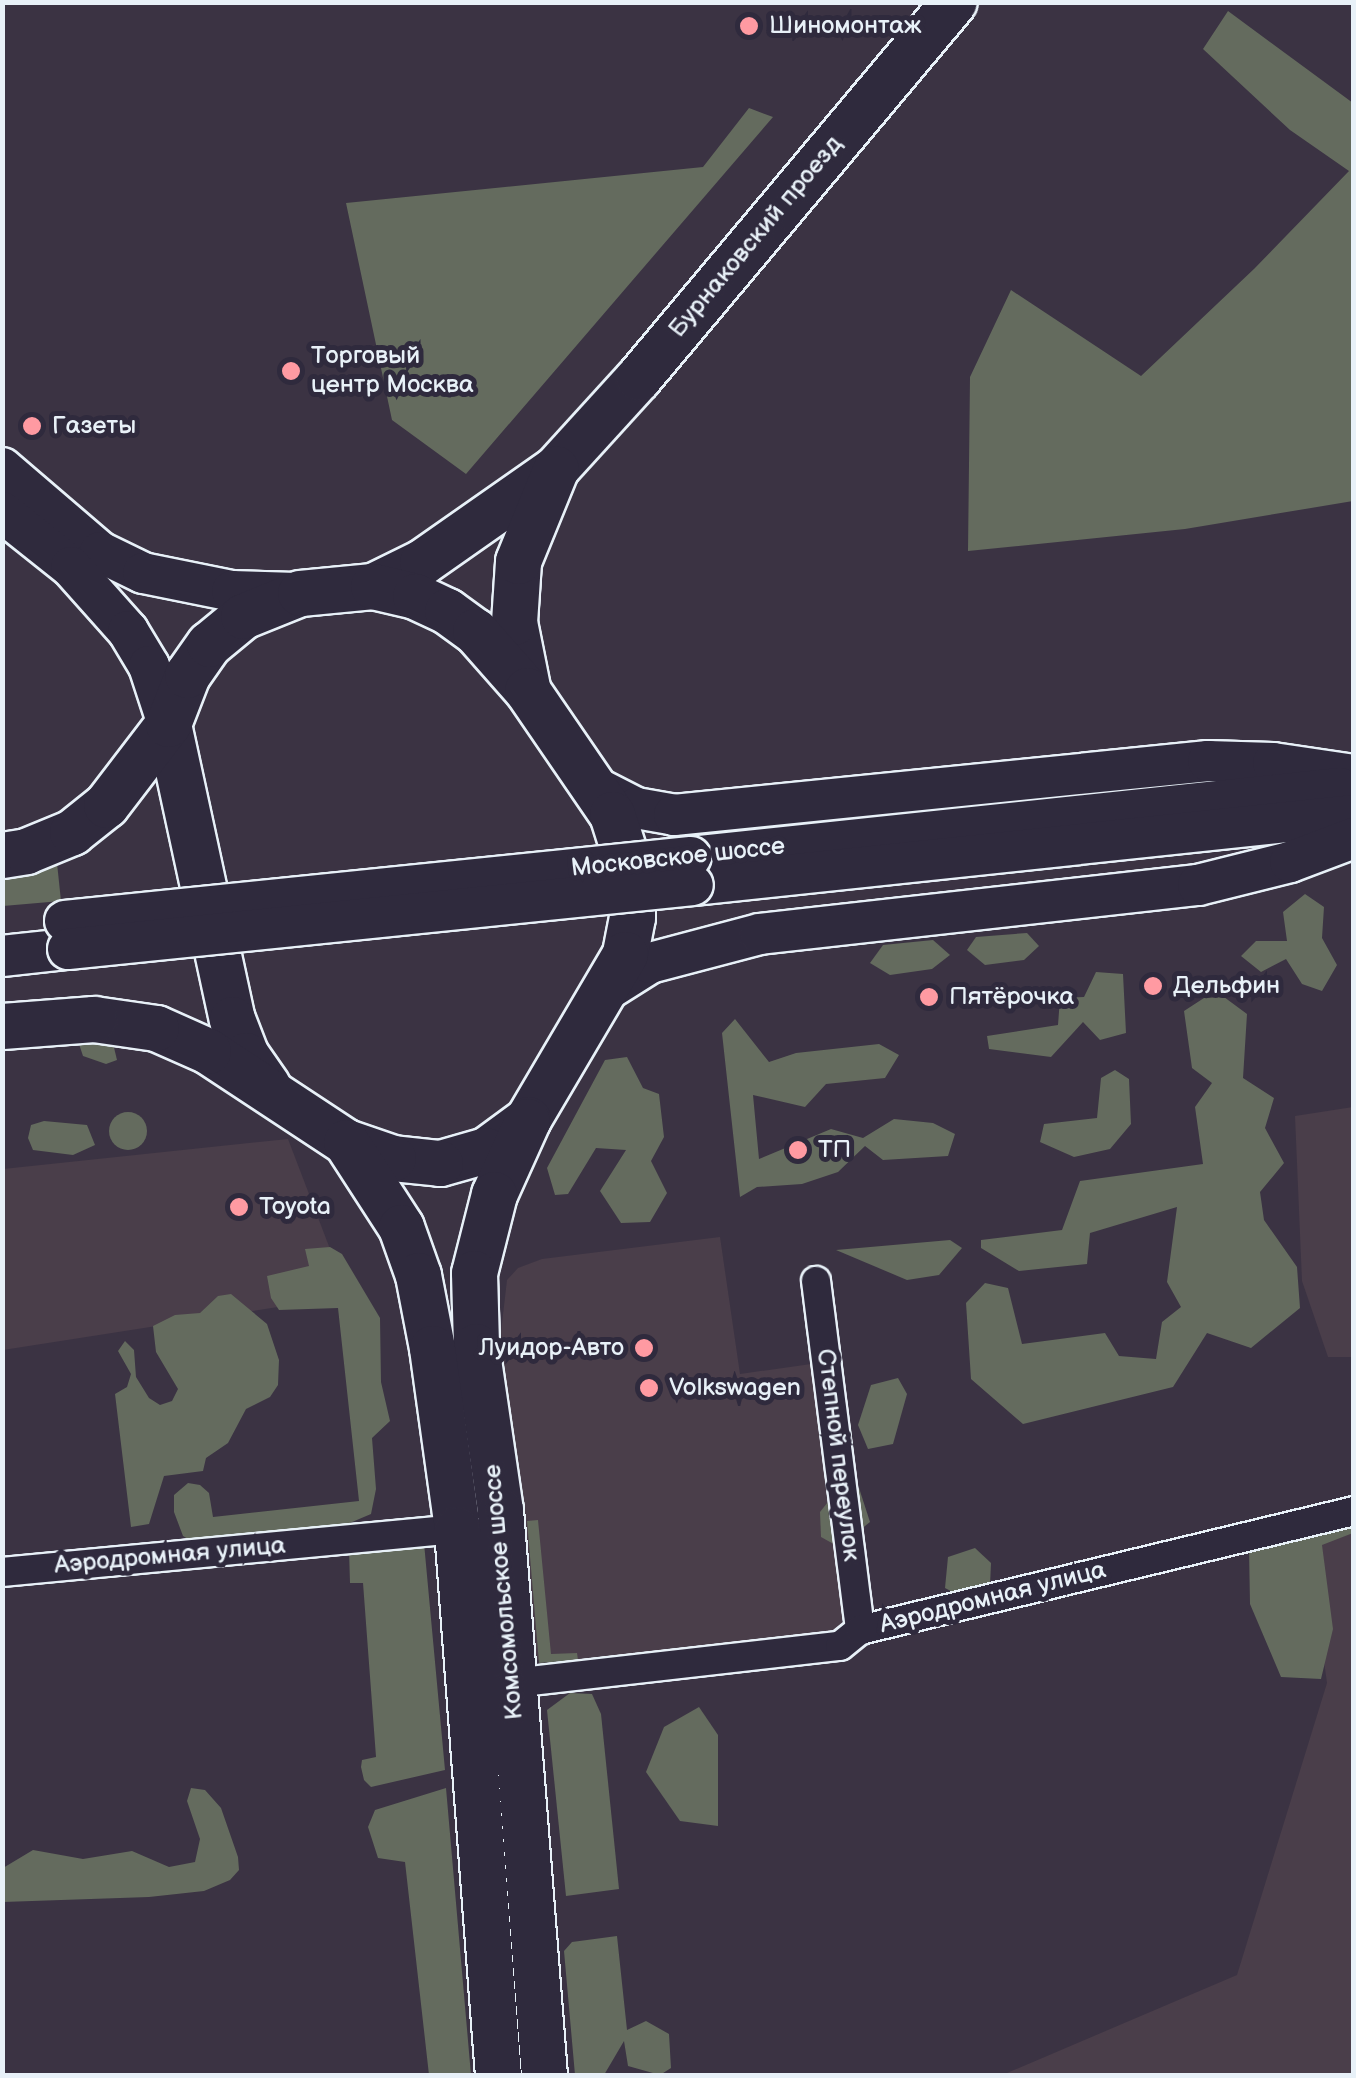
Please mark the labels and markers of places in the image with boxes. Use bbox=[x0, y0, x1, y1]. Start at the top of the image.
place label: Шиномонтаж bbox=[769, 11, 921, 41]
marker: Шиномонтаж bbox=[738, 15, 760, 37]
place label: Торговый центр Москва bbox=[311, 342, 474, 401]
marker: Торговый центр Москва bbox=[280, 360, 302, 382]
place label: Газеты bbox=[52, 411, 136, 441]
marker: Газеты bbox=[21, 415, 43, 437]
place label: Дельфин bbox=[1173, 971, 1280, 1001]
marker: Дельфин bbox=[1142, 975, 1164, 997]
place label: Пятёрочка bbox=[949, 982, 1074, 1012]
marker: Пятёрочка bbox=[918, 986, 940, 1008]
place label: ТП bbox=[818, 1135, 851, 1165]
marker: ТП bbox=[787, 1139, 809, 1161]
place label: Toyota bbox=[259, 1192, 331, 1222]
marker: Toyota bbox=[228, 1196, 250, 1218]
place label: Луидор-Авто bbox=[479, 1333, 624, 1363]
marker: Луидор-Авто bbox=[633, 1337, 655, 1359]
place label: Volkswagen bbox=[669, 1373, 801, 1403]
marker: Volkswagen bbox=[638, 1377, 660, 1399]

